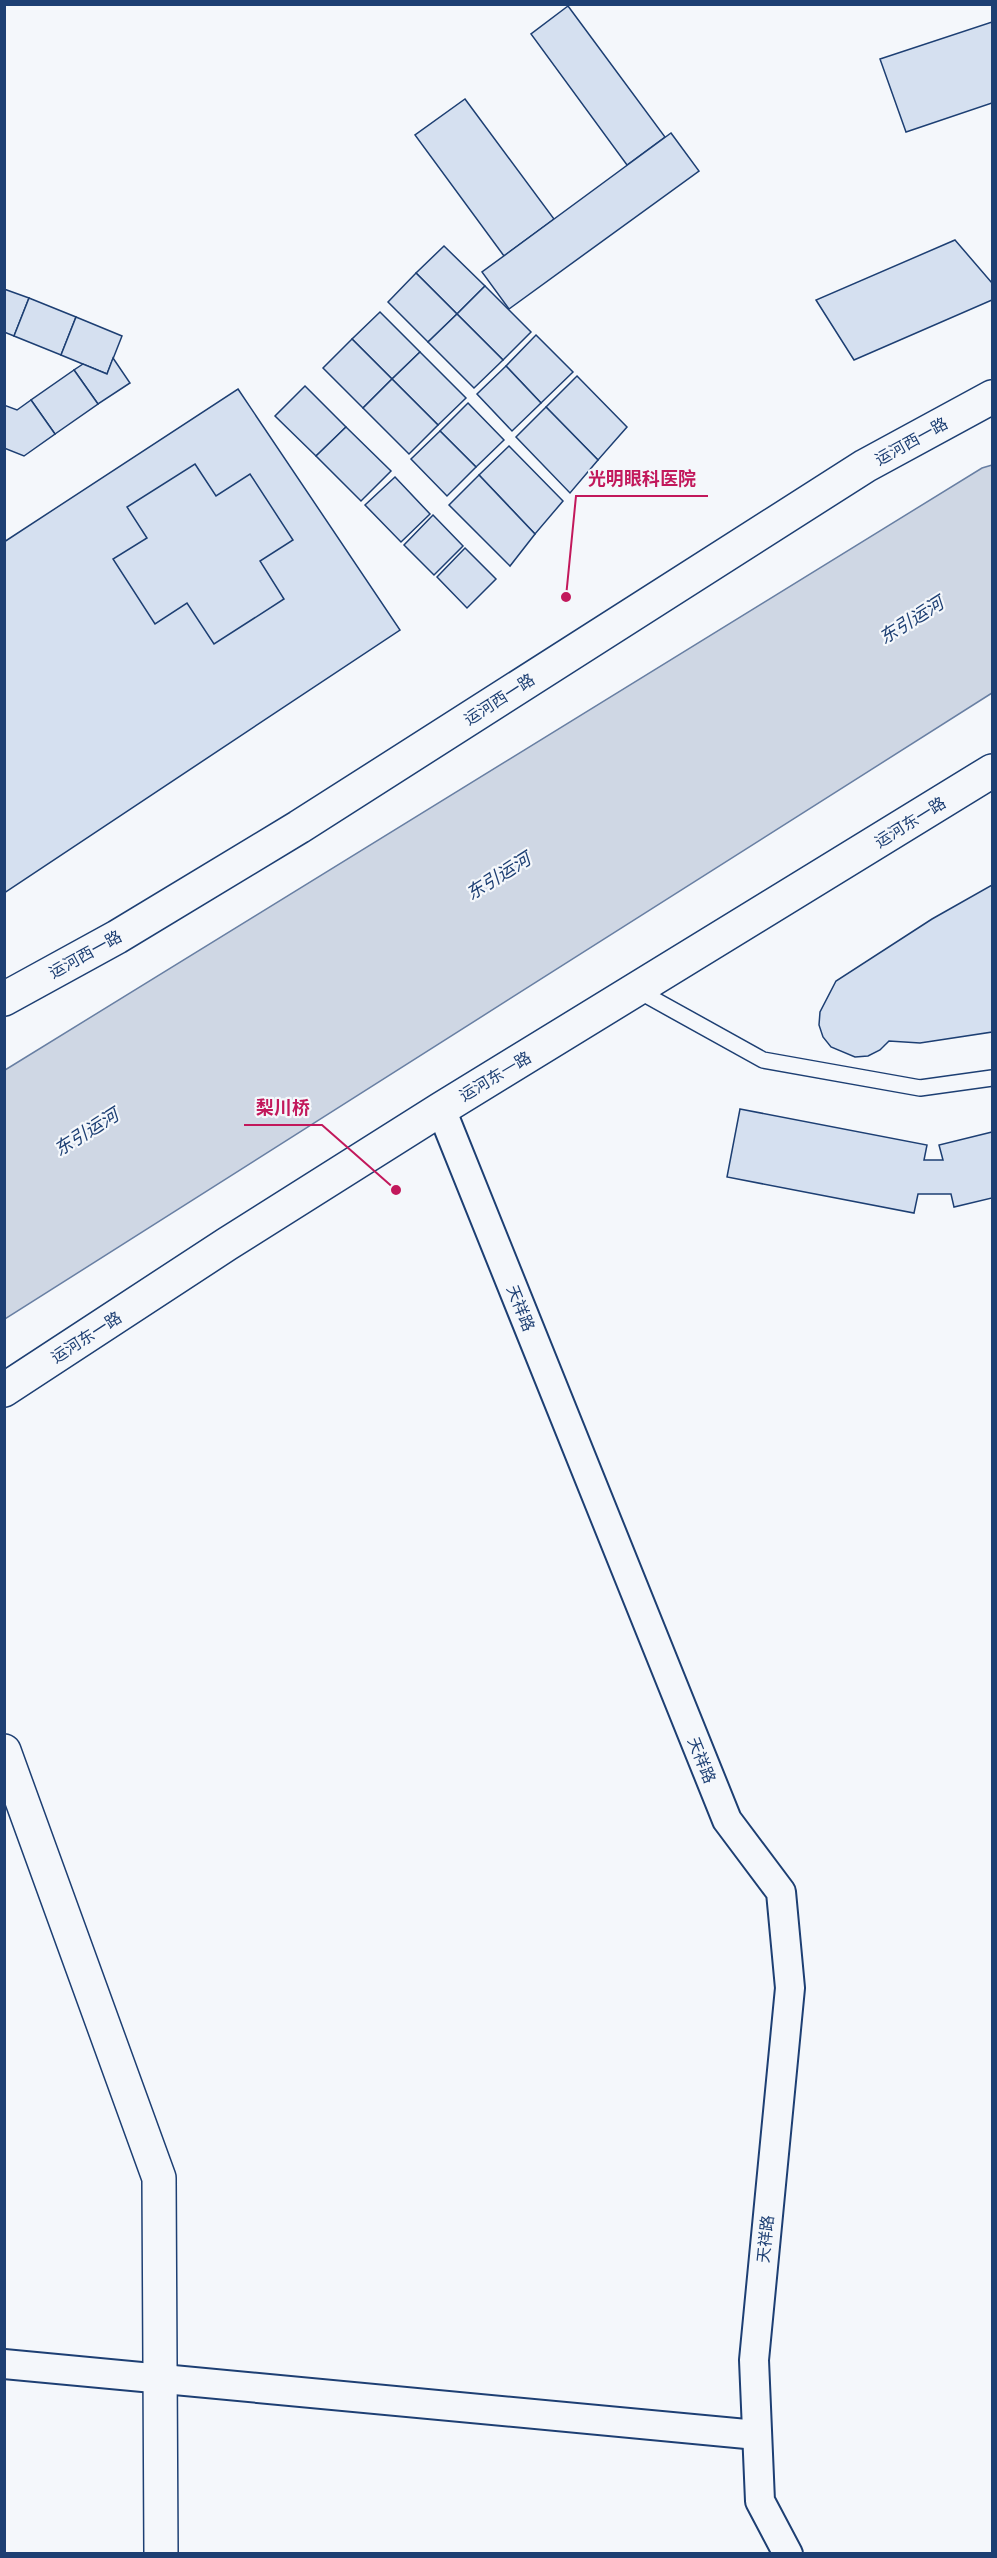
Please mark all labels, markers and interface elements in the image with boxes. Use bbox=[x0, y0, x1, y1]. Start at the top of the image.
street label: 运河西一路 bbox=[870, 411, 952, 471]
callout: 光明眼科医院 bbox=[576, 460, 708, 496]
text: 光明眼科医院 bbox=[588, 465, 696, 492]
water label: 东引运河 bbox=[873, 588, 951, 651]
street label: 运河西一路 bbox=[459, 667, 539, 731]
street label: 运河东一路 bbox=[870, 791, 950, 853]
water label: 东引运河 bbox=[460, 844, 538, 907]
street label: 运河西一路 bbox=[44, 924, 126, 984]
street label: 运河东一路 bbox=[455, 1045, 535, 1107]
callout: 梨川桥 bbox=[244, 1089, 322, 1125]
text: 梨川桥 bbox=[256, 1094, 310, 1121]
water label: 东引运河 bbox=[48, 1100, 126, 1163]
street label: 天祥路 bbox=[501, 1281, 541, 1335]
street label: 运河东一路 bbox=[46, 1305, 126, 1369]
street label: 天祥路 bbox=[682, 1733, 722, 1787]
street label: 天祥路 bbox=[751, 2214, 779, 2264]

